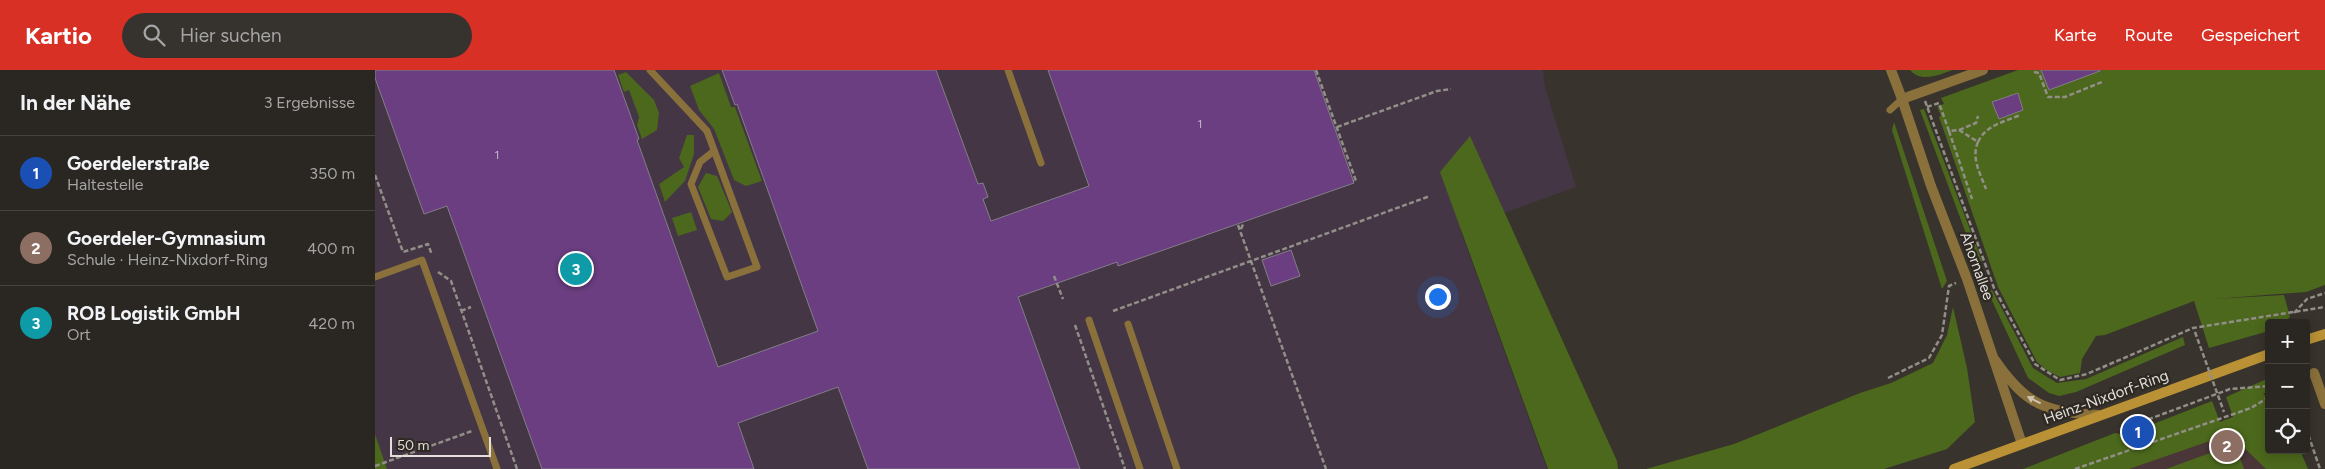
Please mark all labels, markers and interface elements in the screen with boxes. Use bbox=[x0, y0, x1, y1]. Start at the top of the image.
search box bbox=[122, 13, 472, 58]
text: Kartio bbox=[25, 21, 92, 50]
icon: search bbox=[140, 21, 168, 49]
text: Hier suchen bbox=[180, 24, 282, 47]
text: Karte bbox=[2054, 24, 2097, 46]
text: Route bbox=[2125, 24, 2173, 46]
text: Gespeichert bbox=[2201, 24, 2300, 46]
text: In der Nähe bbox=[20, 90, 131, 115]
text: 3 Ergebnisse bbox=[264, 93, 355, 112]
house number: 1 bbox=[1198, 117, 1202, 131]
house number: 1 bbox=[495, 148, 499, 162]
text: Goerdelerstraße bbox=[67, 152, 210, 175]
text: 1 bbox=[33, 164, 39, 183]
text: 350 m bbox=[309, 164, 355, 183]
text: Haltestelle bbox=[67, 175, 143, 194]
text: Goerdeler-Gymnasium bbox=[67, 227, 266, 250]
street label: Ahornallee bbox=[1956, 229, 1998, 303]
text: 2 bbox=[31, 239, 41, 258]
text: 400 m bbox=[307, 239, 355, 258]
text: Schule · Heinz-Nixdorf-Ring bbox=[67, 250, 268, 269]
pin: 3 bbox=[560, 250, 592, 288]
your location bbox=[1425, 284, 1451, 310]
text: ROB Logistik GmbH bbox=[67, 302, 240, 325]
text: 3 bbox=[32, 314, 40, 333]
text: 420 m bbox=[308, 314, 355, 333]
map controls bbox=[2265, 319, 2310, 454]
button: + bbox=[2265, 319, 2310, 364]
text: Ort bbox=[67, 325, 91, 344]
button: − bbox=[2265, 364, 2310, 409]
street label: Heinz-Nixdorf-Ring bbox=[2041, 366, 2171, 428]
one-way arrow bbox=[2027, 396, 2042, 404]
button: locate bbox=[2265, 409, 2310, 454]
pin: 1 bbox=[2122, 413, 2154, 451]
pin: 2 bbox=[2211, 427, 2243, 465]
scale bar bbox=[390, 434, 491, 457]
text: 50 m bbox=[397, 437, 429, 454]

